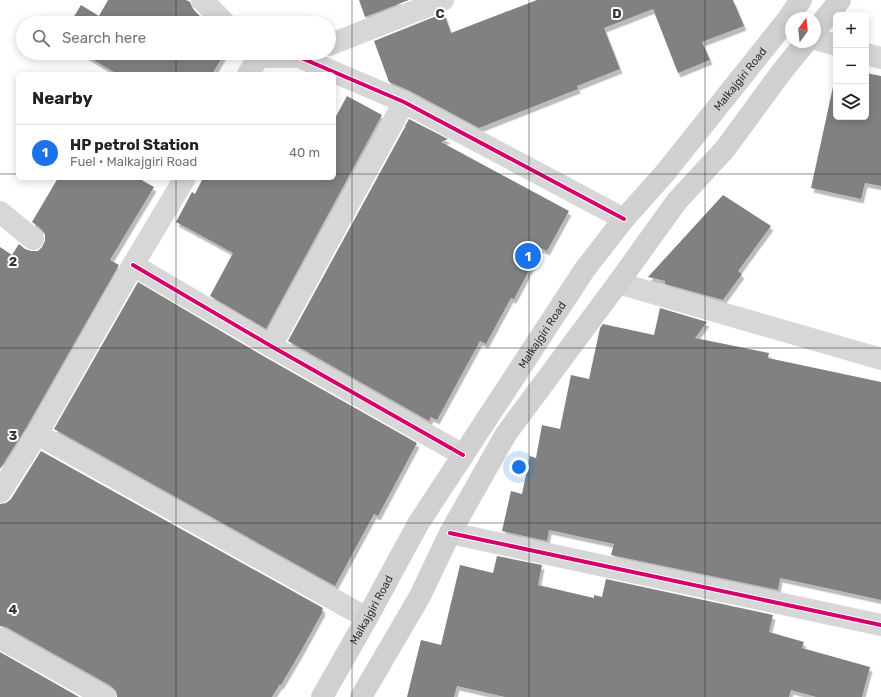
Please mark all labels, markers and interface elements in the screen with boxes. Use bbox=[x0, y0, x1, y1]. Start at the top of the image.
text: C bbox=[435, 6, 445, 21]
text: D bbox=[612, 6, 622, 21]
north arrow bbox=[785, 12, 821, 48]
map controls bbox=[833, 12, 869, 120]
button: + bbox=[833, 12, 869, 48]
search box bbox=[16, 16, 336, 60]
icon: search bbox=[30, 27, 52, 49]
text: Search here bbox=[62, 29, 146, 47]
street label: Malkajgiri Road bbox=[711, 45, 769, 113]
button: − bbox=[833, 48, 869, 84]
button: layers bbox=[833, 84, 869, 120]
text: Nearby bbox=[32, 88, 93, 108]
text: HP petrol Station bbox=[70, 136, 199, 154]
text: 1 bbox=[42, 145, 48, 160]
text: 40 m bbox=[289, 145, 320, 160]
text: Fuel · Malkajgiri Road bbox=[70, 154, 197, 169]
pin: 1 bbox=[515, 241, 541, 271]
text: 2 bbox=[9, 254, 17, 269]
street label: Malkajgiri Road bbox=[516, 299, 569, 371]
text: 3 bbox=[9, 428, 18, 443]
your location bbox=[509, 457, 529, 477]
street label: Malkajgiri Road bbox=[347, 573, 396, 647]
text: 4 bbox=[9, 602, 18, 617]

